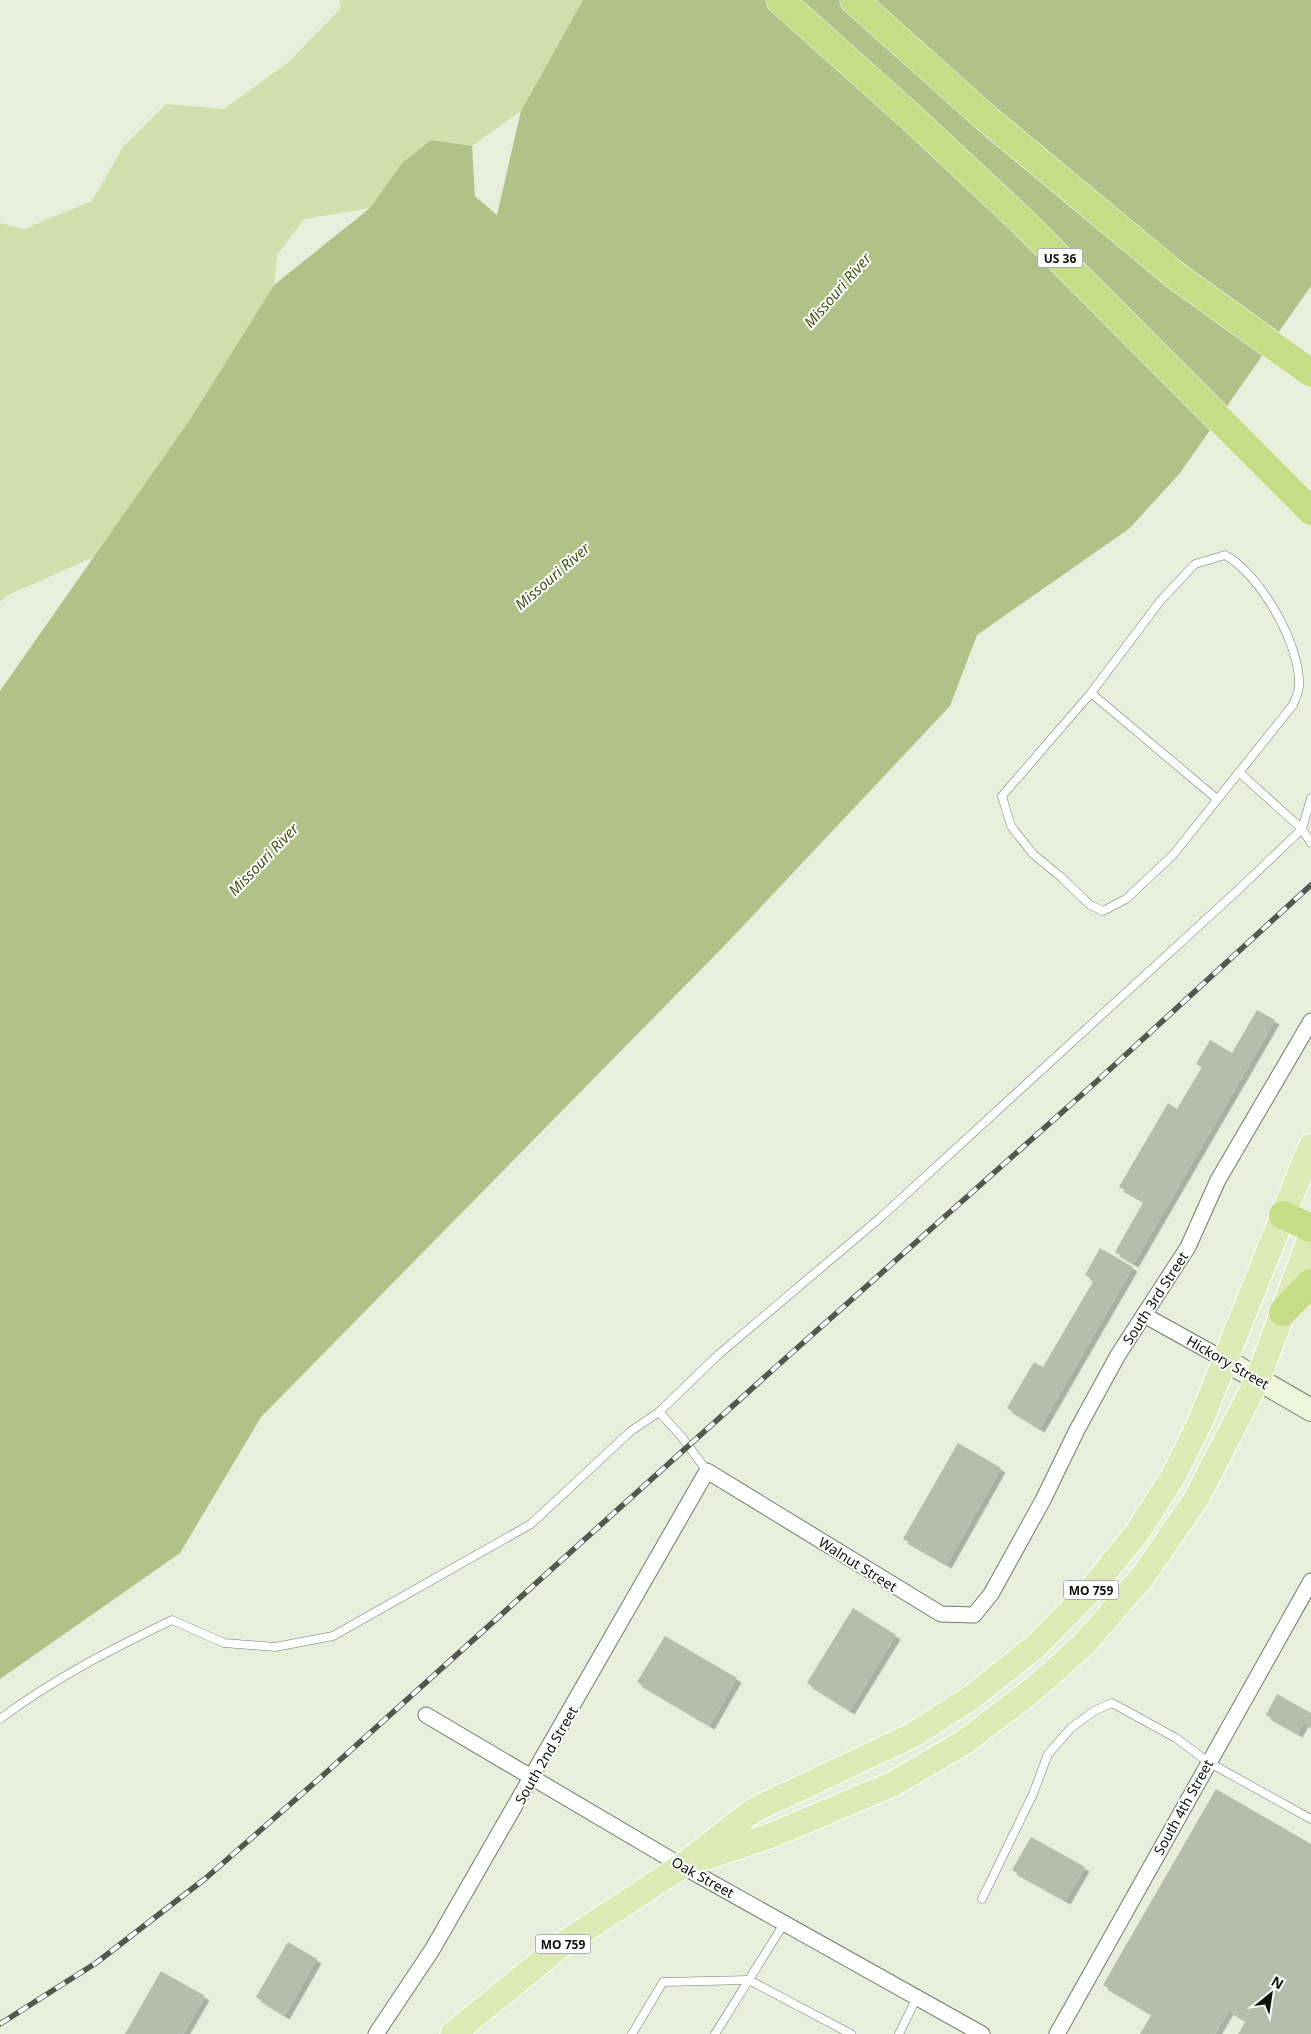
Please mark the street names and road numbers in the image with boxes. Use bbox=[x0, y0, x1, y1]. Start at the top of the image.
road number: US 36 bbox=[1038, 248, 1082, 268]
street label: South 3rd Street bbox=[1118, 1248, 1192, 1348]
street label: Hickory Street bbox=[1183, 1331, 1273, 1393]
street label: Walnut Street bbox=[815, 1532, 901, 1596]
road number: MO 759 bbox=[1064, 1580, 1118, 1600]
street label: South 2nd Street bbox=[510, 1703, 582, 1807]
street label: South 4th Street bbox=[1149, 1756, 1217, 1858]
street label: Oak Street bbox=[668, 1852, 738, 1902]
road number: MO 759 bbox=[536, 1935, 590, 1954]

